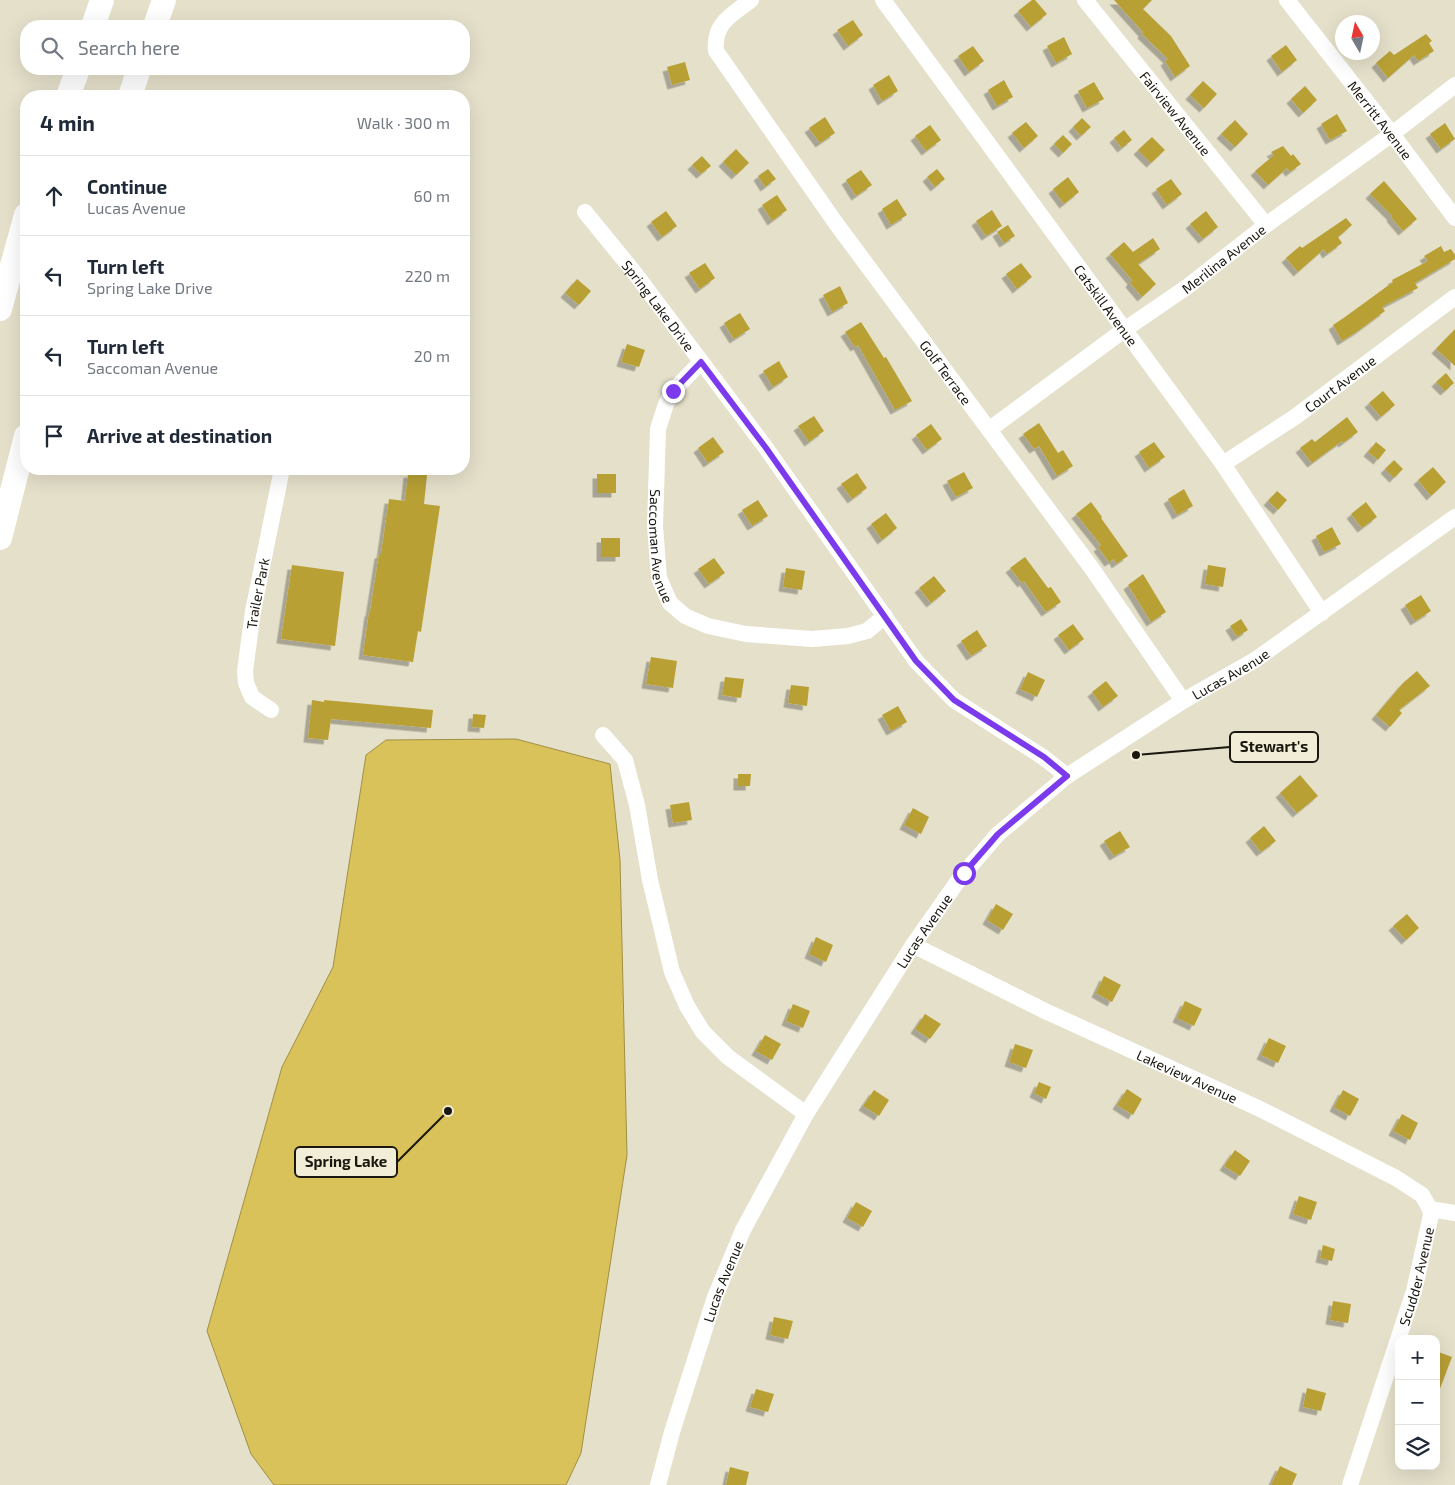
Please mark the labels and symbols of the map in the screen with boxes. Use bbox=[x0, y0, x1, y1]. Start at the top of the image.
north arrow bbox=[1335, 15, 1380, 60]
street label: Fairview Avenue bbox=[1137, 67, 1215, 159]
street label: Merritt Avenue bbox=[1345, 77, 1416, 163]
street label: Merilina Avenue bbox=[1178, 220, 1269, 297]
street label: Spring Lake Drive bbox=[619, 256, 699, 354]
street label: Catskill Avenue bbox=[1071, 261, 1142, 349]
street label: Golf Terrace bbox=[917, 336, 976, 408]
street label: Court Avenue bbox=[1301, 351, 1379, 416]
route end bbox=[662, 380, 685, 403]
street label: Saccoman Avenue bbox=[646, 489, 677, 605]
street label: Trailer Park bbox=[242, 556, 272, 630]
street label: Lucas Avenue bbox=[1189, 644, 1272, 703]
callout: Stewart's bbox=[1230, 732, 1318, 762]
text: Stewart's bbox=[1240, 737, 1308, 755]
route start bbox=[953, 862, 976, 885]
street label: Lucas Avenue bbox=[892, 890, 955, 971]
street label: Lakeview Avenue bbox=[1134, 1046, 1240, 1106]
callout: Spring Lake bbox=[295, 1147, 397, 1177]
text: Spring Lake bbox=[305, 1152, 387, 1170]
street label: Scudder Avenue bbox=[1395, 1225, 1437, 1328]
street label: Lucas Avenue bbox=[699, 1238, 746, 1324]

